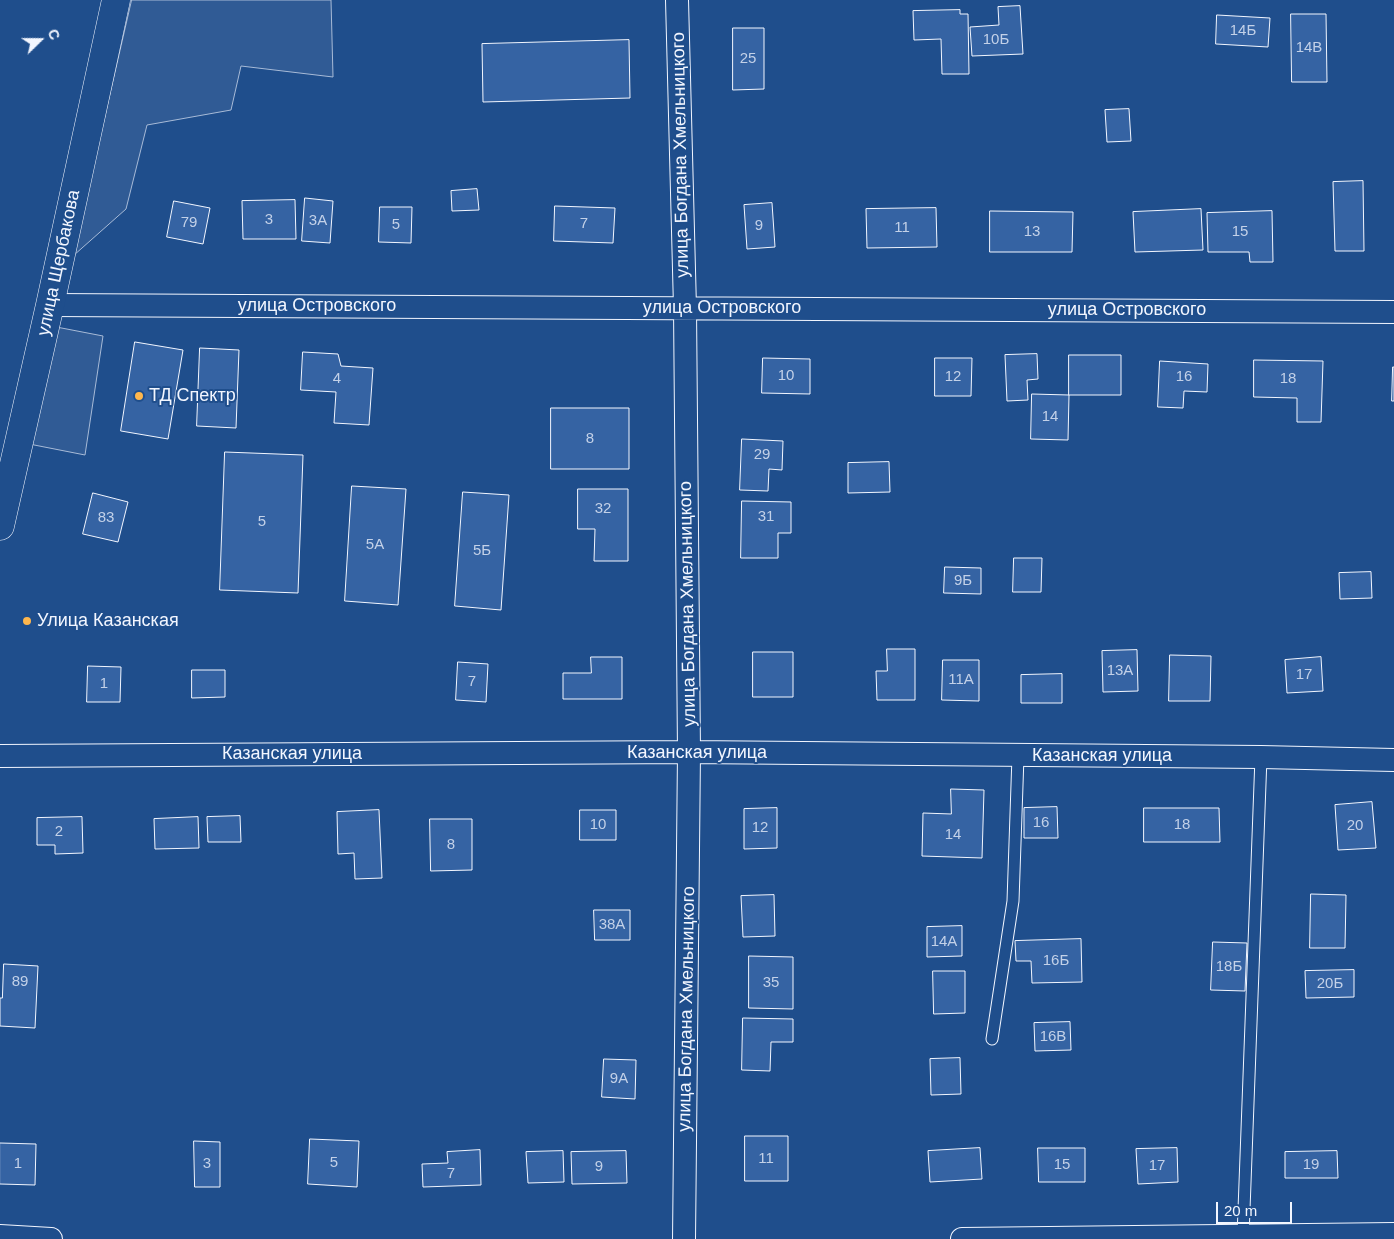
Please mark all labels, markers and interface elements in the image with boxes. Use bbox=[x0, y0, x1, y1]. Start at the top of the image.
north arrow bbox=[15, 15, 65, 65]
house number: 14Б bbox=[1230, 22, 1256, 40]
text: С bbox=[45, 27, 63, 42]
house number: 10Б bbox=[983, 31, 1009, 49]
street label: улица Богдана Хмельницкого bbox=[668, 32, 694, 278]
house number: 14В bbox=[1296, 39, 1322, 57]
house number: 25 bbox=[740, 50, 756, 68]
street label: улица Щербакова bbox=[33, 188, 85, 338]
house number: 3 bbox=[265, 211, 273, 229]
house number: 3А bbox=[309, 212, 327, 230]
house number: 79 bbox=[181, 214, 197, 232]
house number: 7 bbox=[580, 215, 588, 233]
house number: 5 bbox=[392, 216, 400, 234]
house number: 9 bbox=[755, 217, 763, 235]
house number: 11 bbox=[894, 219, 910, 237]
house number: 13 bbox=[1024, 223, 1040, 241]
house number: 15 bbox=[1232, 223, 1248, 241]
street label: улица Островского bbox=[238, 295, 396, 317]
street label: улица Островского bbox=[643, 297, 801, 319]
street label: улица Островского bbox=[1048, 299, 1206, 321]
house number: 10 bbox=[778, 367, 794, 385]
house number: 12 bbox=[945, 368, 961, 386]
house number: 16 bbox=[1176, 368, 1192, 386]
house number: 4 bbox=[333, 370, 341, 388]
house number: 18 bbox=[1280, 370, 1296, 388]
place label: ТД Спектр bbox=[149, 385, 236, 407]
marker: ТД Спектр bbox=[133, 390, 145, 402]
house number: 14 bbox=[1042, 408, 1058, 426]
house number: 8 bbox=[586, 430, 594, 448]
house number: 29 bbox=[754, 446, 770, 464]
street label: улица Богдана Хмельницкого bbox=[675, 481, 701, 727]
house number: 32 bbox=[595, 500, 611, 518]
house number: 31 bbox=[758, 508, 774, 526]
house number: 83 bbox=[98, 509, 114, 527]
house number: 5 bbox=[258, 513, 266, 531]
house number: 5А bbox=[366, 536, 384, 554]
house number: 5Б bbox=[473, 542, 491, 560]
house number: 9Б bbox=[954, 572, 972, 590]
place label: Улица Казанская bbox=[37, 610, 179, 632]
marker: Улица Казанская bbox=[21, 615, 33, 627]
house number: 13А bbox=[1107, 662, 1133, 680]
house number: 17 bbox=[1296, 666, 1312, 684]
house number: 11А bbox=[948, 671, 974, 689]
house number: 7 bbox=[468, 673, 476, 691]
house number: 1 bbox=[100, 675, 108, 693]
street label: Казанская улица bbox=[627, 742, 767, 764]
street label: Казанская улица bbox=[222, 743, 362, 765]
street label: Казанская улица bbox=[1032, 745, 1172, 767]
house number: 16 bbox=[1033, 814, 1049, 832]
house number: 10 bbox=[590, 816, 606, 834]
house number: 18 bbox=[1174, 816, 1190, 834]
house number: 20 bbox=[1347, 817, 1363, 835]
house number: 12 bbox=[752, 819, 768, 837]
house number: 2 bbox=[55, 823, 63, 841]
house number: 14 bbox=[945, 826, 961, 844]
house number: 8 bbox=[447, 836, 455, 854]
street label: улица Богдана Хмельницкого bbox=[674, 886, 700, 1132]
house number: 38А bbox=[599, 916, 625, 934]
house number: 14А bbox=[931, 933, 957, 951]
house number: 16Б bbox=[1043, 952, 1069, 970]
house number: 18Б bbox=[1216, 958, 1242, 976]
house number: 89 bbox=[12, 973, 28, 991]
house number: 35 bbox=[763, 974, 779, 992]
house number: 20Б bbox=[1317, 975, 1343, 993]
house number: 16В bbox=[1040, 1028, 1066, 1046]
house number: 9А bbox=[610, 1070, 628, 1088]
house number: 11 bbox=[758, 1150, 774, 1168]
house number: 5 bbox=[330, 1154, 338, 1172]
house number: 1 bbox=[14, 1155, 22, 1173]
house number: 3 bbox=[203, 1155, 211, 1173]
house number: 15 bbox=[1054, 1156, 1070, 1174]
house number: 19 bbox=[1303, 1156, 1319, 1174]
house number: 17 bbox=[1149, 1157, 1165, 1175]
house number: 9 bbox=[595, 1158, 603, 1176]
house number: 7 bbox=[447, 1165, 455, 1183]
scale bar bbox=[1219, 1192, 1295, 1224]
text: 20 m bbox=[1224, 1202, 1257, 1219]

